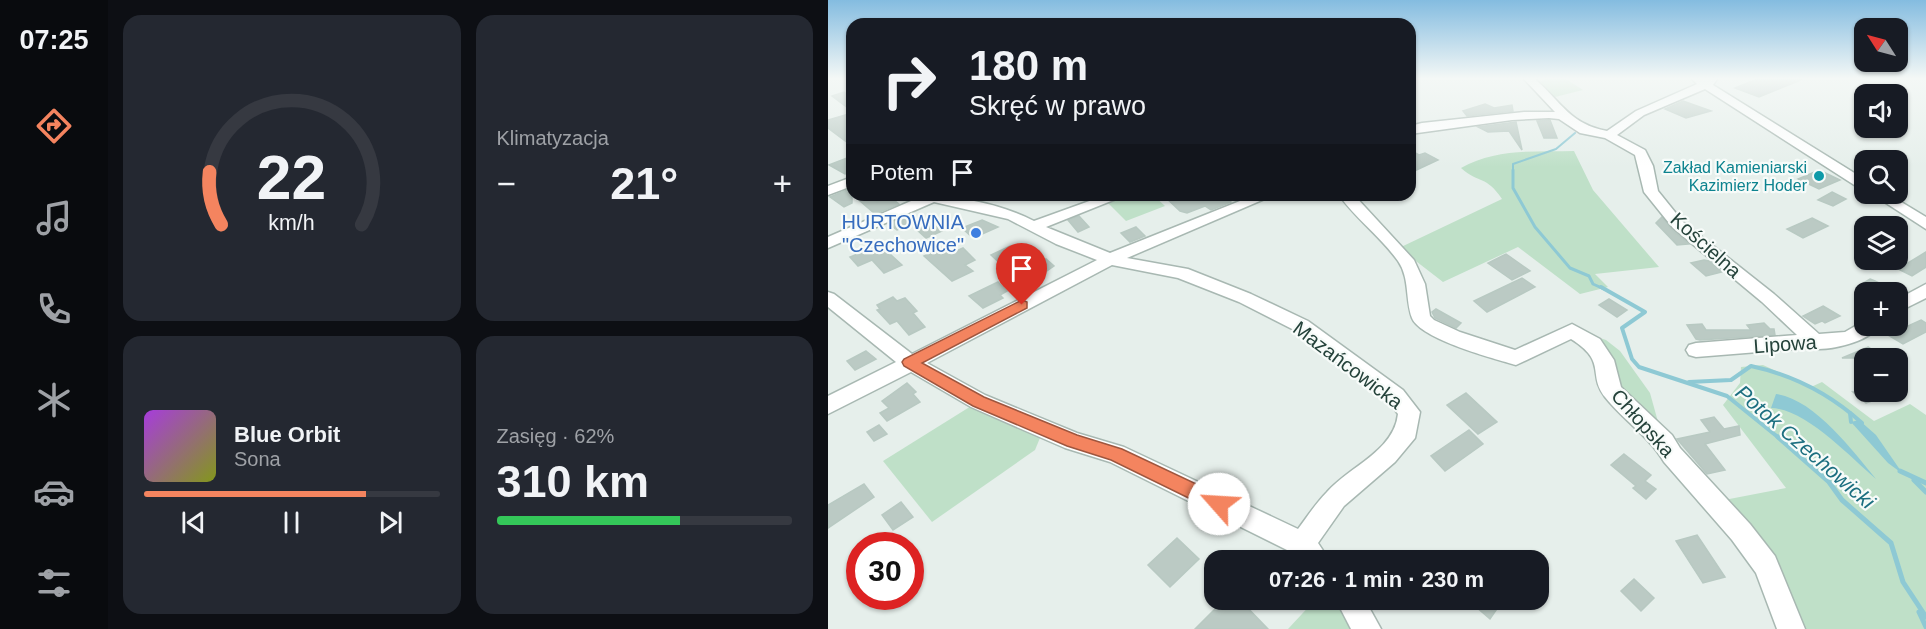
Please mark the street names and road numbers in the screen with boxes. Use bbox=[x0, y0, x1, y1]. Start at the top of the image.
street label: Kościelna bbox=[1666, 208, 1746, 283]
street label: Mazańcowicka bbox=[1289, 317, 1408, 414]
street label: Lipowa bbox=[1753, 331, 1818, 357]
street label: Chłopska bbox=[1607, 385, 1680, 462]

